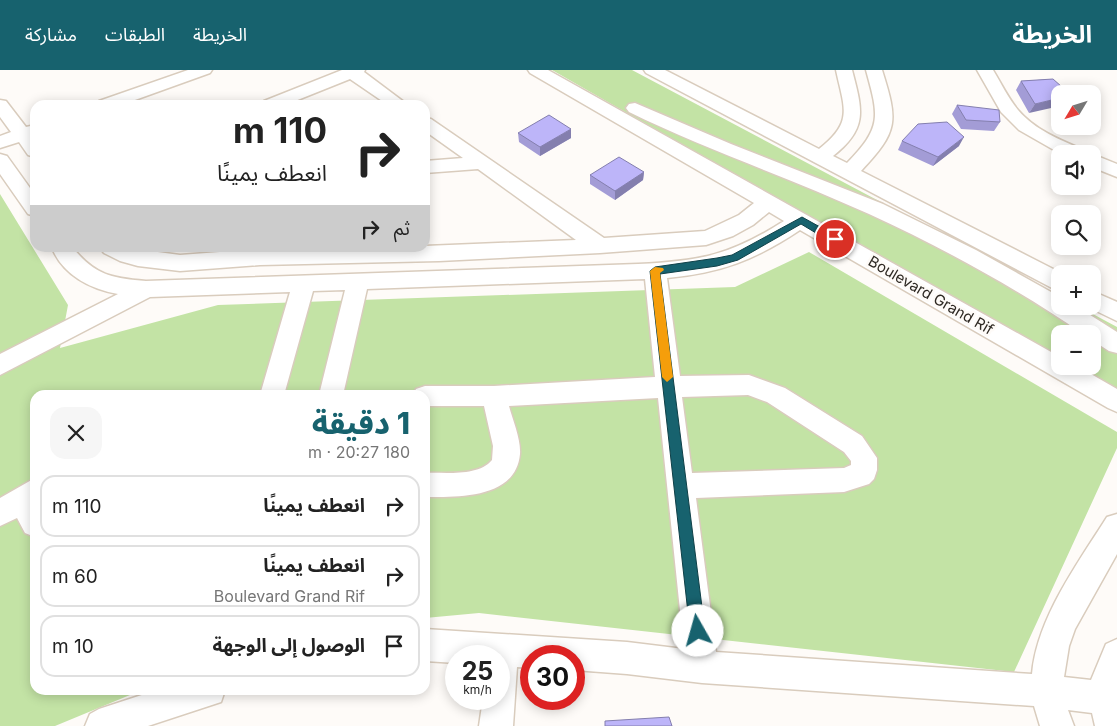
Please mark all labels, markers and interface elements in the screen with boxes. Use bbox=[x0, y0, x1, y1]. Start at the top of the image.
text: الخريطة bbox=[1012, 20, 1092, 49]
text: مشاركة bbox=[25, 24, 77, 45]
text: الطبقات bbox=[105, 24, 165, 45]
text: الخريطة bbox=[193, 24, 247, 45]
north arrow bbox=[1051, 85, 1101, 135]
map controls bbox=[1051, 85, 1101, 375]
text: 110 m bbox=[233, 109, 327, 151]
icon: right bbox=[345, 120, 410, 185]
button: sound bbox=[1051, 145, 1101, 195]
text: انعطف يمينًا bbox=[217, 160, 327, 186]
button: search bbox=[1051, 205, 1101, 255]
icon: right bbox=[356, 215, 384, 243]
text: ثم bbox=[394, 217, 410, 240]
pin bbox=[814, 218, 856, 260]
icon: arrive bbox=[821, 225, 849, 253]
street label: Boulevard Grand Rif bbox=[865, 251, 997, 339]
button: + bbox=[1051, 265, 1101, 315]
button: − bbox=[1051, 325, 1101, 375]
text: 1 دقيقة bbox=[312, 405, 410, 441]
button: close bbox=[50, 407, 102, 459]
text: 180 m · 20:27 bbox=[308, 442, 410, 462]
icon: right bbox=[380, 492, 408, 520]
text: انعطف يمينًا bbox=[263, 494, 365, 517]
text: 110 m bbox=[52, 495, 101, 518]
text: انعطف يمينًا bbox=[263, 554, 365, 577]
icon: right bbox=[380, 562, 408, 590]
text: 60 m bbox=[52, 565, 98, 588]
text: Boulevard Grand Rif bbox=[214, 586, 365, 606]
position arrow bbox=[671, 604, 723, 656]
icon: arrive bbox=[380, 632, 408, 660]
text: الوصول إلى الوجهة bbox=[213, 634, 365, 657]
text: 10 m bbox=[52, 635, 94, 658]
speed limit sign: 30 bbox=[520, 645, 585, 710]
text: 25 bbox=[462, 656, 493, 686]
text: km/h bbox=[463, 682, 492, 697]

